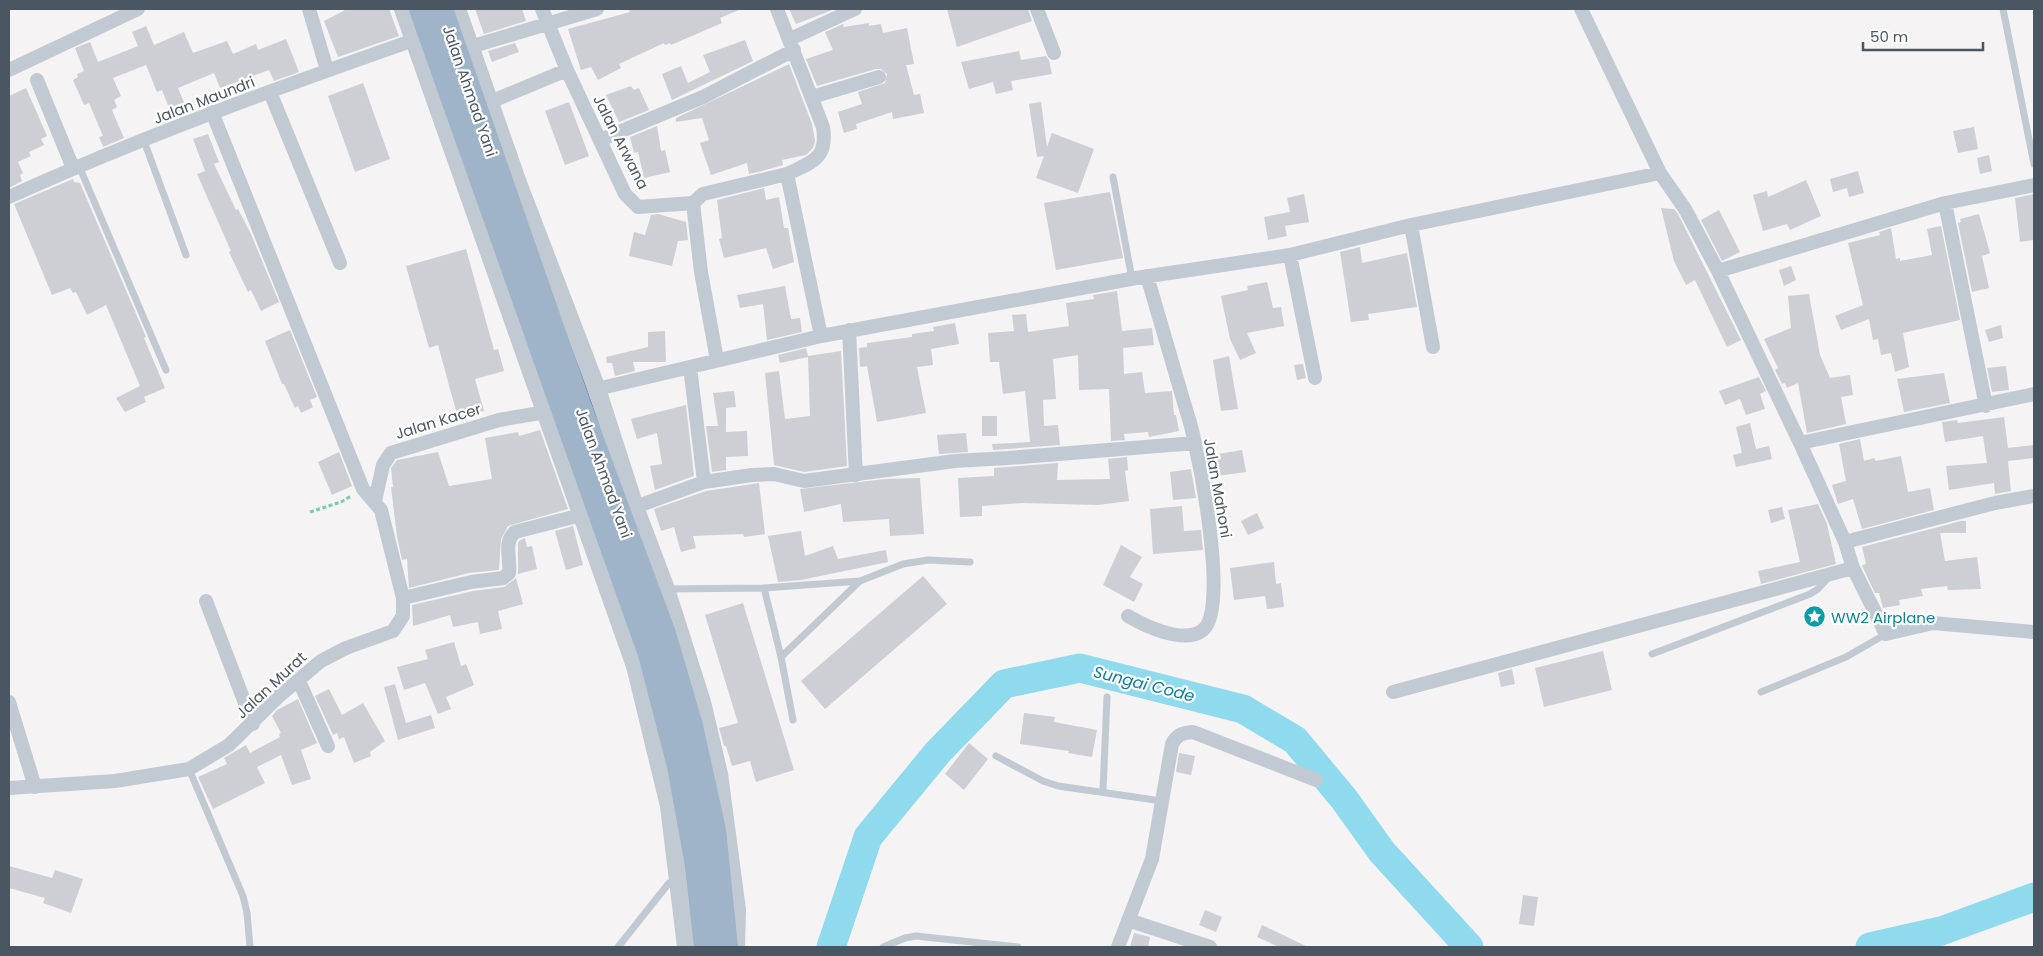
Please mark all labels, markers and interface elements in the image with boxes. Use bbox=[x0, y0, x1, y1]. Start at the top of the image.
scale bar bbox=[1863, 20, 1983, 52]
street label: Jalan Ahmad Yani bbox=[438, 23, 502, 159]
text: 50 m bbox=[1870, 26, 1908, 47]
street label: Jalan Maundri bbox=[150, 71, 258, 129]
street label: Jalan Arwana bbox=[588, 91, 654, 193]
street label: Jalan Kacer bbox=[393, 398, 484, 444]
street label: Jalan Ahmad Yani bbox=[571, 405, 637, 541]
street label: Jalan Mahoni bbox=[1199, 436, 1237, 540]
place icon: WW2 Airplane bbox=[1803, 605, 1827, 629]
place label: WW2 Airplane bbox=[1831, 607, 1935, 628]
street label: Jalan Murat bbox=[231, 647, 311, 723]
water label: Sungai Code bbox=[1091, 660, 1197, 708]

